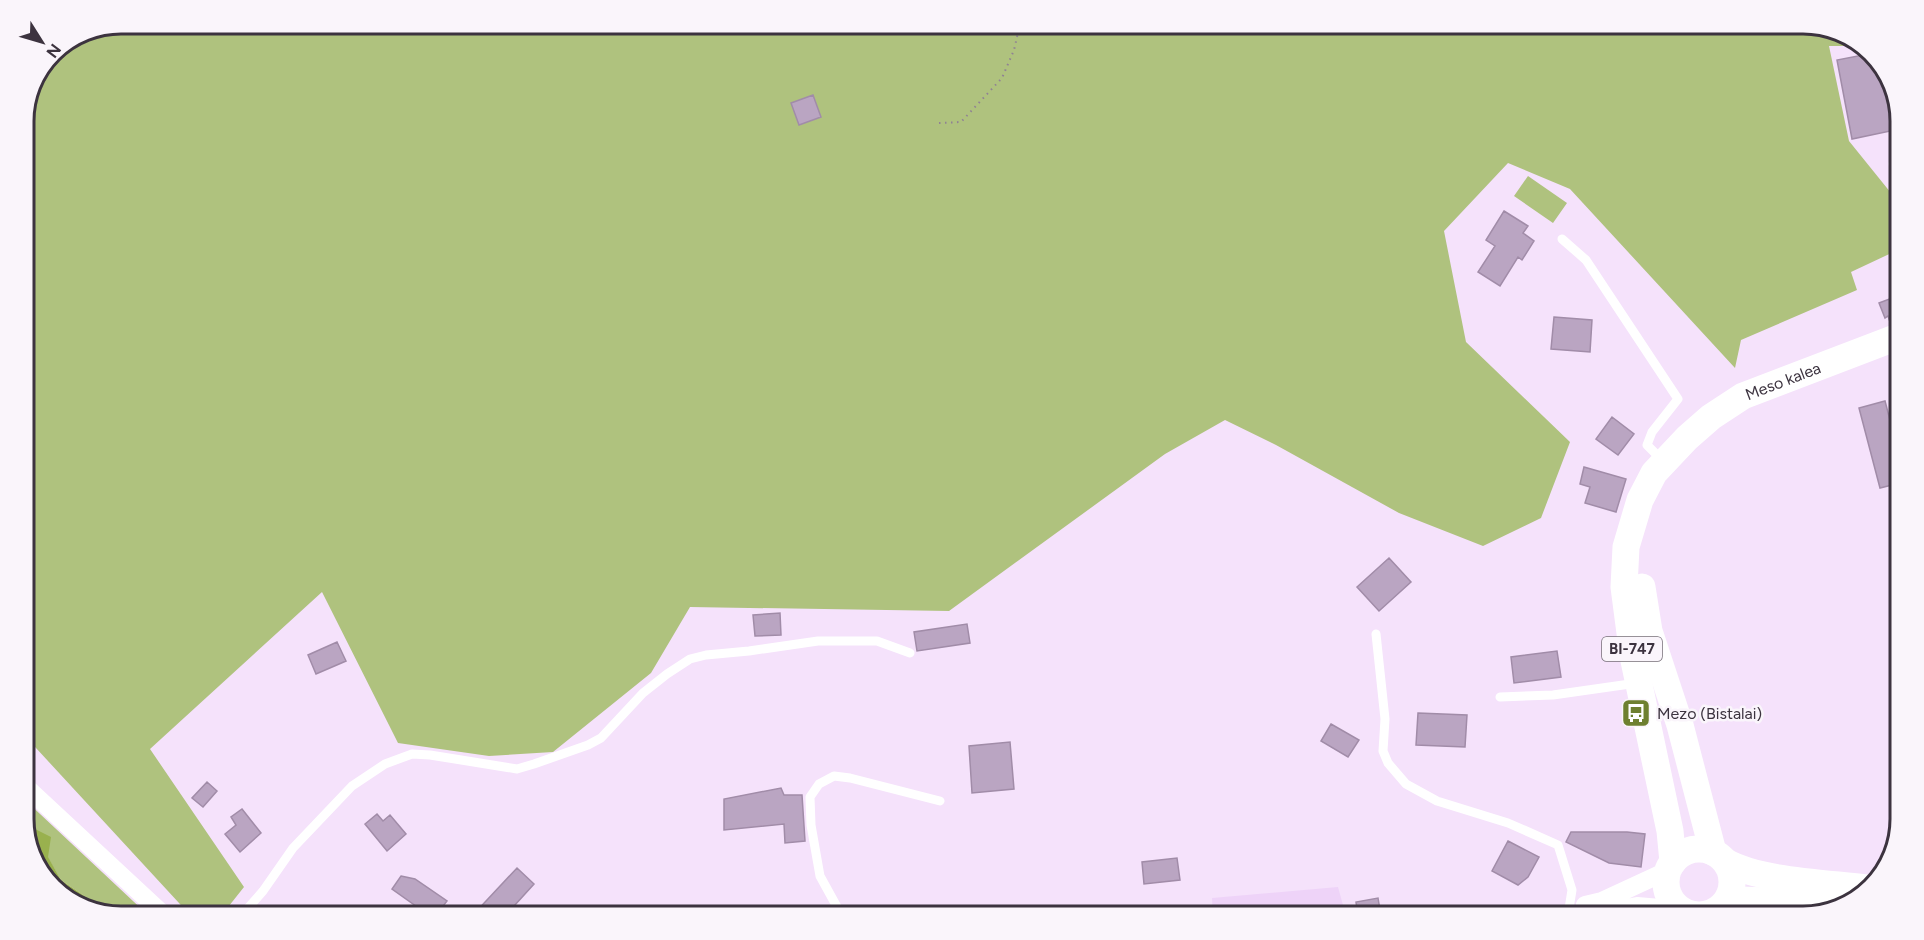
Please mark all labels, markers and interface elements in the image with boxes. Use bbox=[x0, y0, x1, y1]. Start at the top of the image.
north arrow bbox=[12, 12, 72, 72]
text: N bbox=[42, 40, 65, 61]
street label: Meso kalea bbox=[1742, 358, 1823, 404]
road number: BI-747 bbox=[1602, 637, 1662, 661]
bus stop icon: Mezo (Bistalai) bbox=[1620, 697, 1652, 729]
place label: Mezo (Bistalai) bbox=[1657, 704, 1762, 723]

